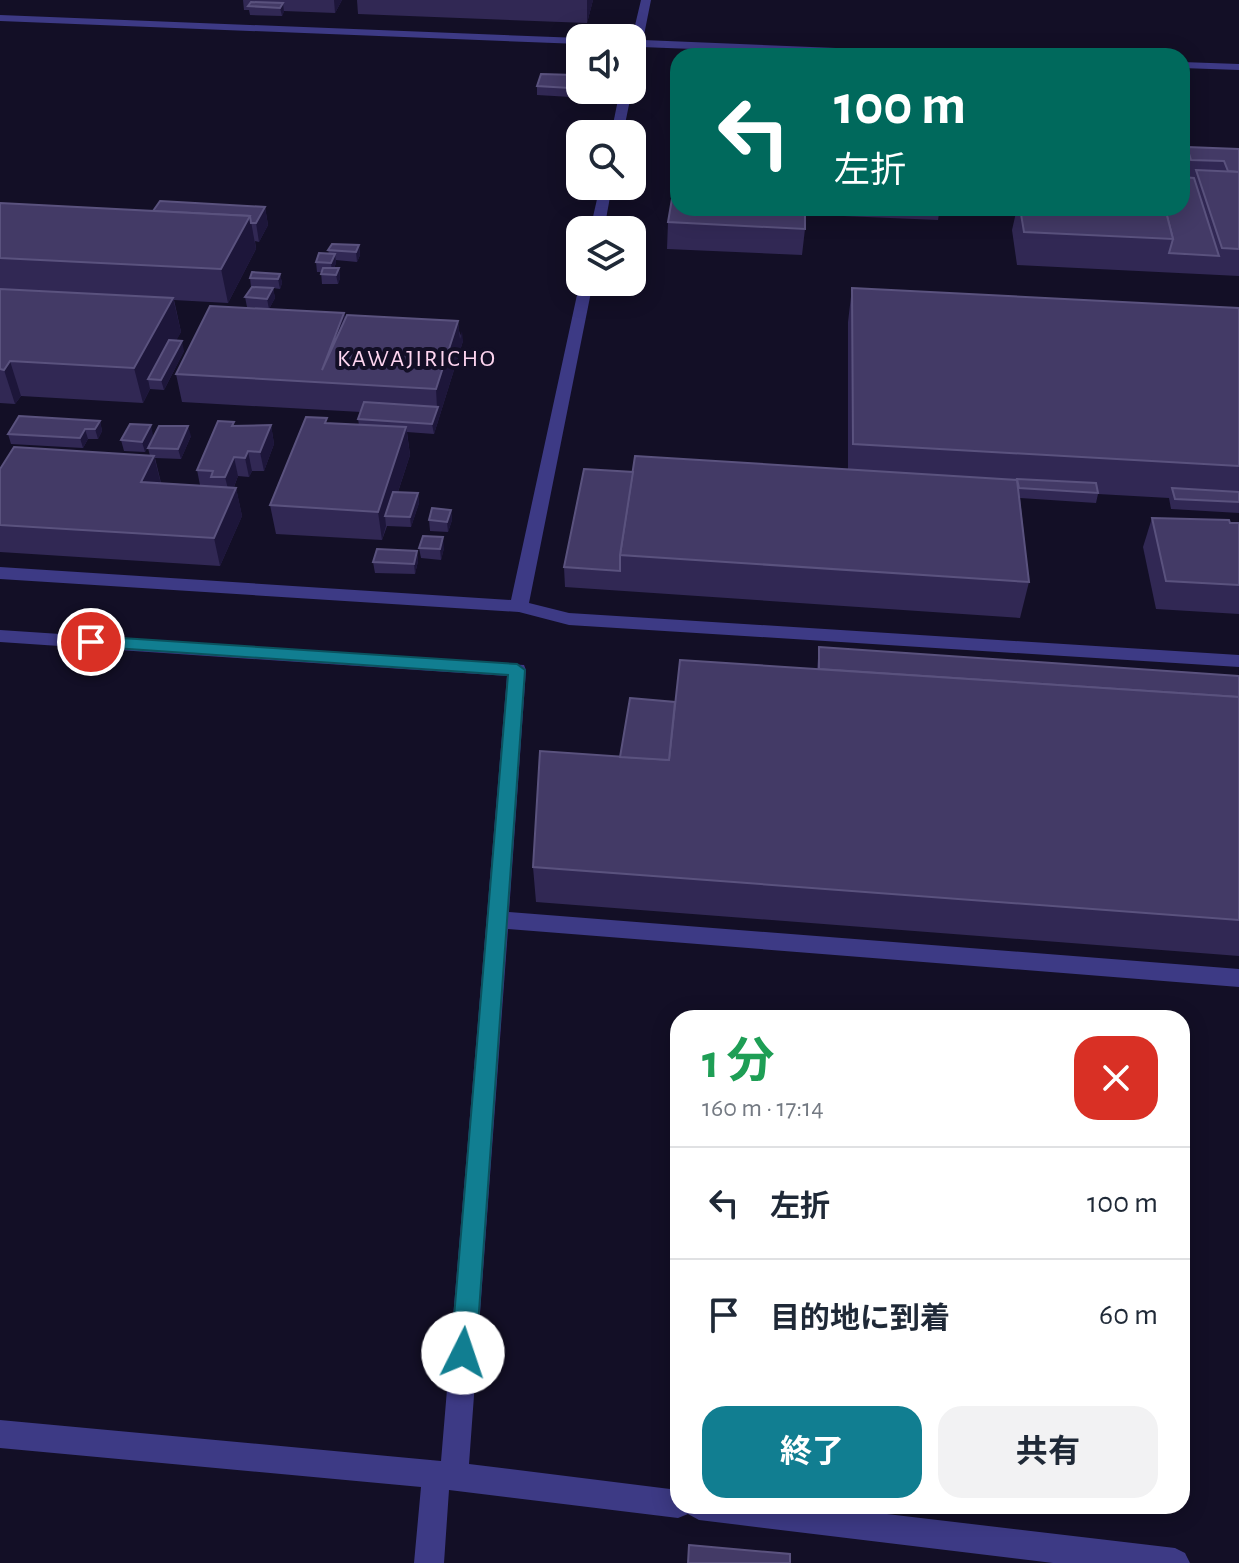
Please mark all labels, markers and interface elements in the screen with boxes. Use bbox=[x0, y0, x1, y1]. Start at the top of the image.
map controls bbox=[566, 24, 646, 296]
button: sound bbox=[566, 24, 646, 104]
text: 100 m bbox=[834, 78, 966, 134]
icon: left bbox=[702, 80, 806, 184]
button: search bbox=[566, 120, 646, 200]
text: 左折 bbox=[834, 153, 906, 189]
button: layers bbox=[566, 216, 646, 296]
district label: KAWAJIRICHO bbox=[337, 347, 497, 371]
pin bbox=[57, 608, 125, 676]
icon: arrive bbox=[69, 620, 113, 664]
button: close bbox=[1074, 1036, 1158, 1120]
text: 1 分 bbox=[702, 1039, 775, 1087]
text: 160 m · 17:14 bbox=[702, 1095, 824, 1121]
icon: left bbox=[702, 1181, 746, 1225]
text: 100 m bbox=[1087, 1188, 1158, 1218]
text: 左折 bbox=[770, 1192, 830, 1222]
icon: arrive bbox=[702, 1293, 746, 1337]
text: 60 m bbox=[1099, 1300, 1158, 1330]
text: 目的地に到着 bbox=[770, 1304, 950, 1334]
position arrow bbox=[421, 1311, 505, 1395]
button: 終了 bbox=[702, 1406, 922, 1498]
button: 共有 bbox=[938, 1406, 1158, 1498]

